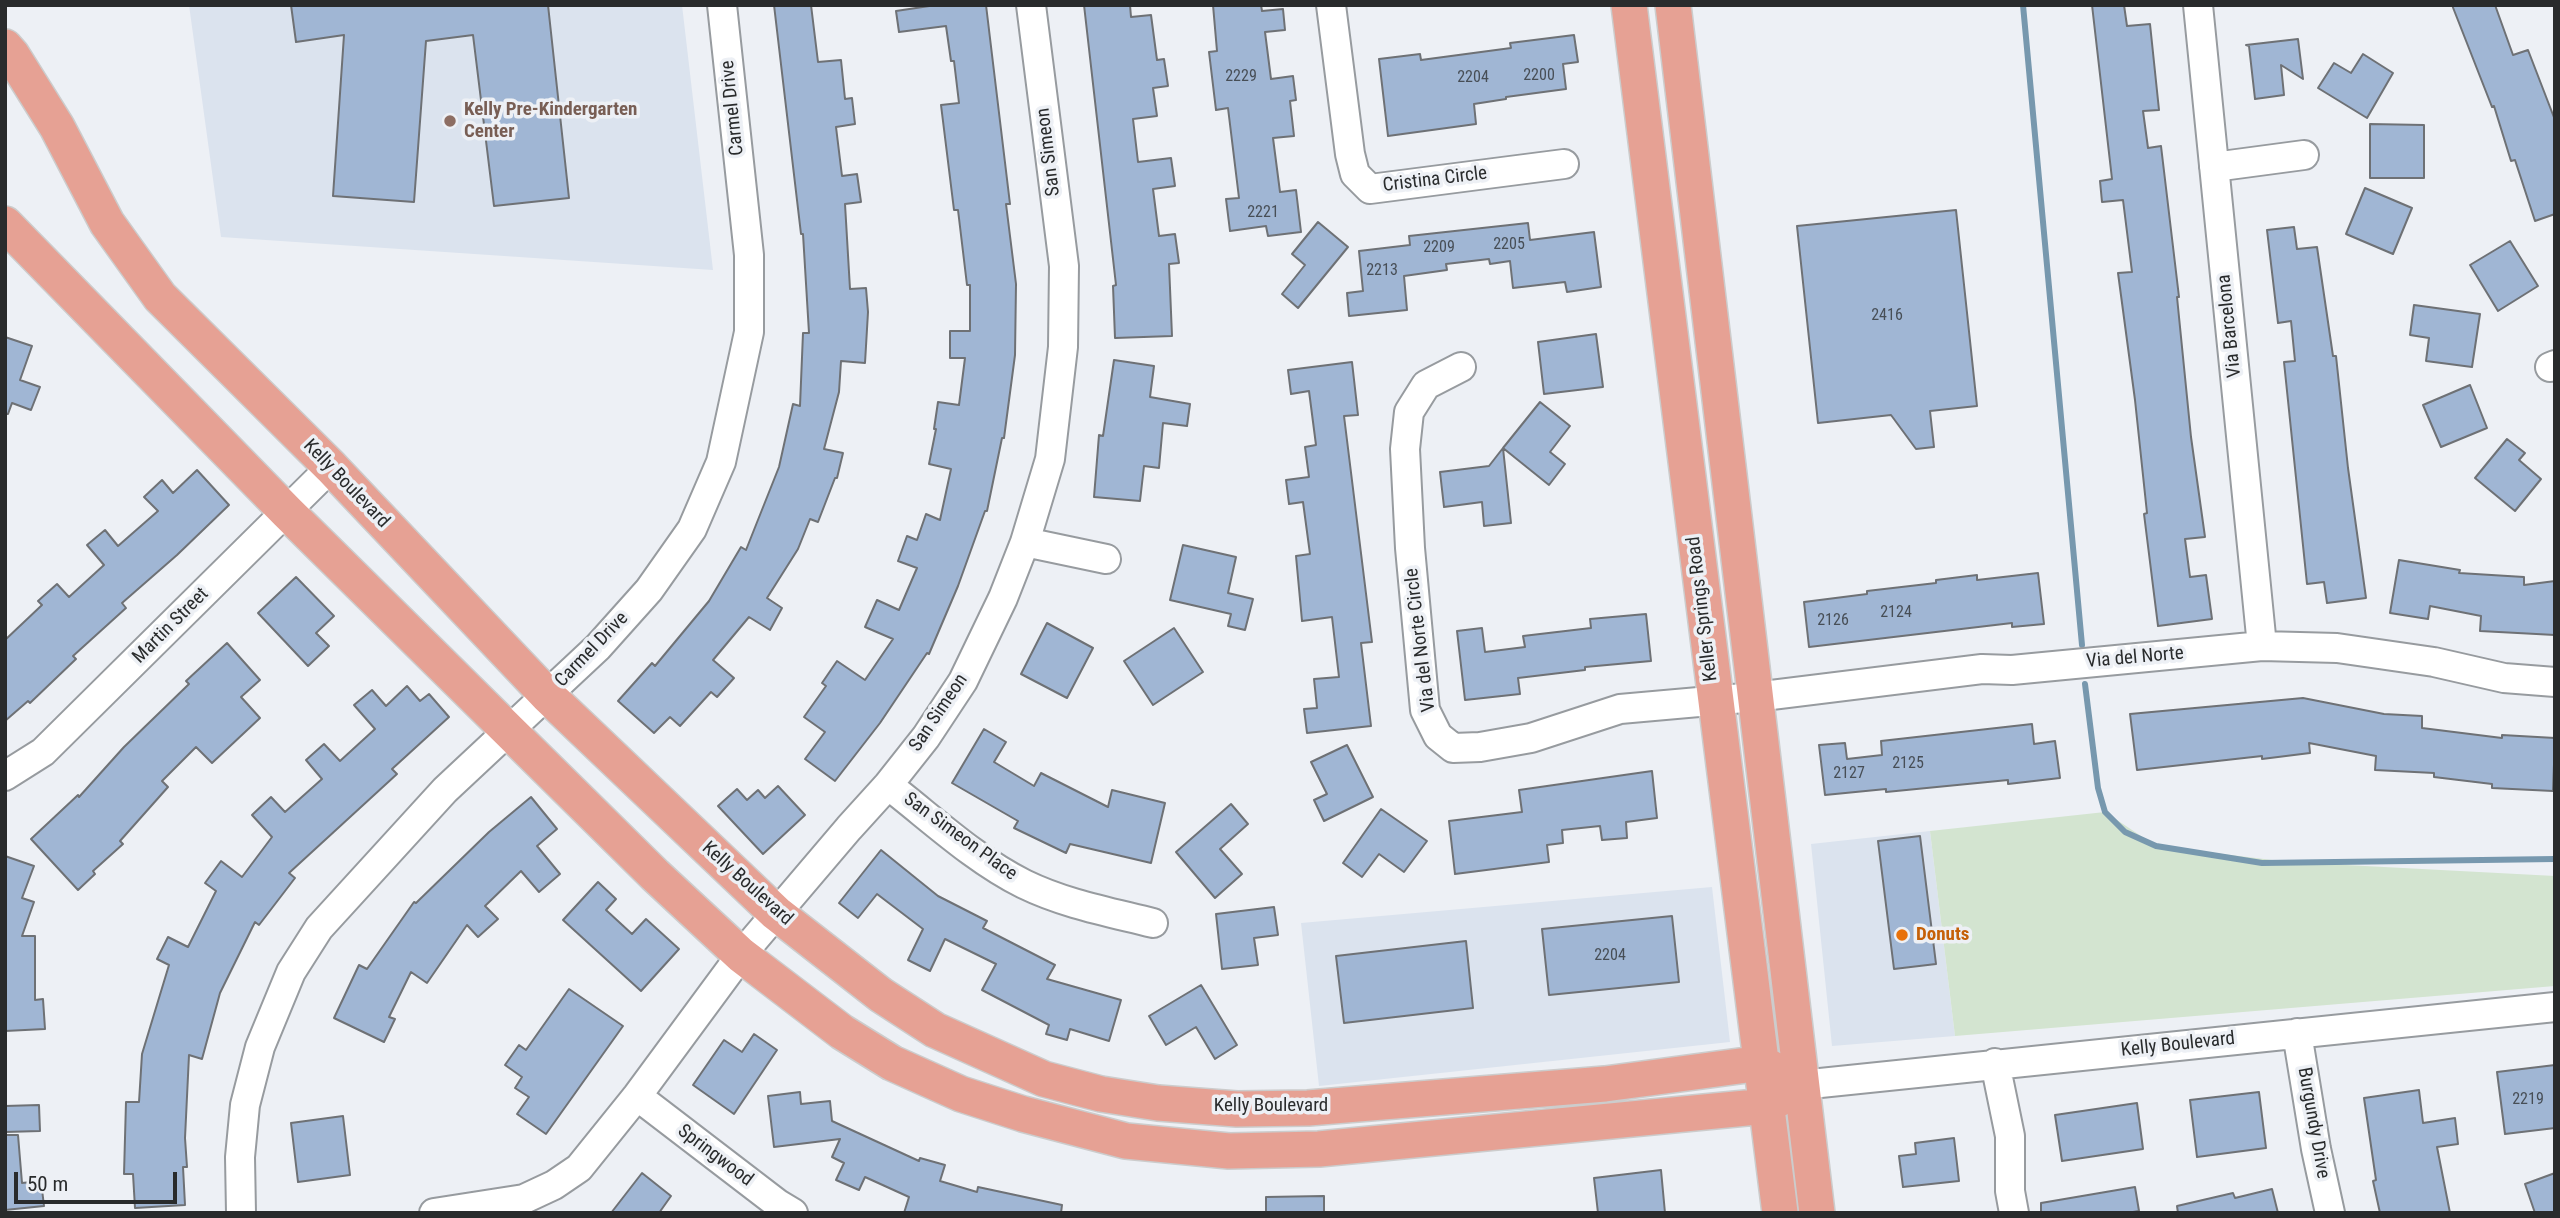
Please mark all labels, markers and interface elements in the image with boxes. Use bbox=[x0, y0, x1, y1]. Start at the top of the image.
street label: Carmel Drive bbox=[717, 59, 749, 157]
house number: 2200 bbox=[1523, 66, 1555, 86]
house number: 2229 bbox=[1225, 67, 1257, 87]
house number: 2204 bbox=[1457, 68, 1489, 88]
place label: Kelly Pre-Kindergarten Center bbox=[464, 99, 637, 143]
street label: San Simeon bbox=[1032, 107, 1066, 197]
marker: Kelly Pre-Kindergarten Center bbox=[442, 113, 458, 129]
street label: Cristina Circle bbox=[1381, 162, 1489, 198]
house number: 2221 bbox=[1247, 203, 1279, 223]
house number: 2205 bbox=[1493, 235, 1525, 255]
house number: 2209 bbox=[1423, 238, 1455, 258]
house number: 2213 bbox=[1366, 261, 1398, 281]
street label: Via Barcelona bbox=[2213, 273, 2247, 379]
house number: 2416 bbox=[1871, 306, 1903, 326]
street label: Kelly Boulevard bbox=[298, 435, 394, 533]
street label: Keller Springs Road bbox=[1683, 535, 1723, 683]
street label: Via del Norte Circle bbox=[1401, 567, 1441, 713]
street label: Martin Street bbox=[128, 583, 214, 669]
house number: 2124 bbox=[1880, 603, 1912, 623]
street label: Carmel Drive bbox=[551, 608, 633, 692]
house number: 2126 bbox=[1817, 611, 1849, 631]
street label: Via del Norte bbox=[2085, 642, 2185, 674]
street label: San Simeon bbox=[905, 670, 973, 756]
house number: 2125 bbox=[1892, 754, 1924, 774]
house number: 2127 bbox=[1833, 764, 1865, 784]
street label: San Simeon Place bbox=[899, 788, 1021, 886]
street label: Kelly Boulevard bbox=[697, 837, 797, 931]
place label: Donuts bbox=[1916, 924, 1969, 946]
marker: Donuts bbox=[1894, 927, 1910, 943]
house number: 2204 bbox=[1594, 946, 1626, 966]
street label: Kelly Boulevard bbox=[2120, 1028, 2236, 1062]
street label: Burgundy Drive bbox=[2292, 1066, 2334, 1180]
house number: 2219 bbox=[2512, 1090, 2544, 1110]
street label: Kelly Boulevard bbox=[1214, 1095, 1328, 1117]
street label: Springwood bbox=[673, 1120, 757, 1192]
scale bar bbox=[18, 1158, 180, 1202]
text: 50 m bbox=[27, 1172, 68, 1196]

